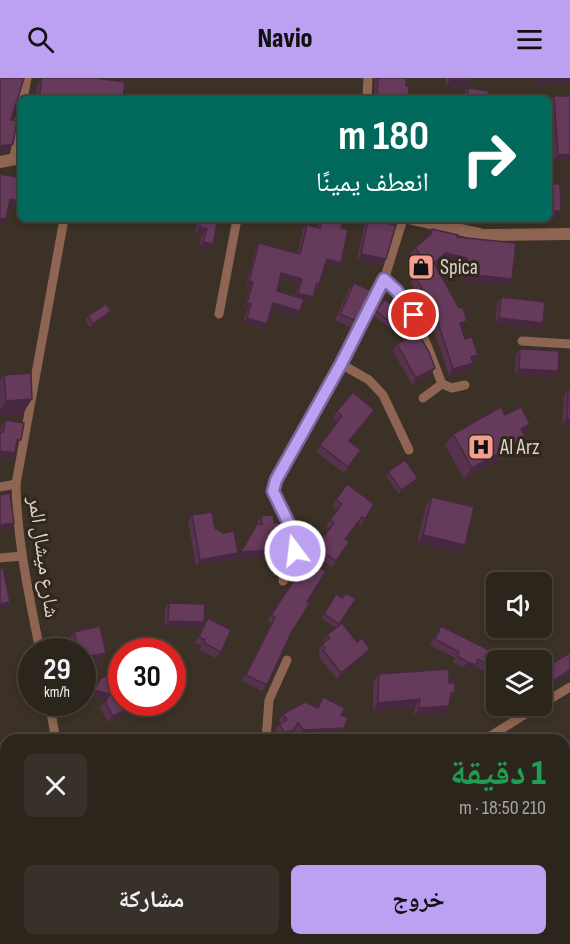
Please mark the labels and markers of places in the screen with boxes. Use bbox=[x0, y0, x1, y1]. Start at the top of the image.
shop icon: Spica bbox=[406, 252, 436, 282]
place label: Spica bbox=[440, 255, 478, 280]
pin bbox=[388, 289, 439, 340]
hospital icon: Al Arz bbox=[466, 432, 496, 462]
place label: Al Arz bbox=[499, 435, 540, 460]

